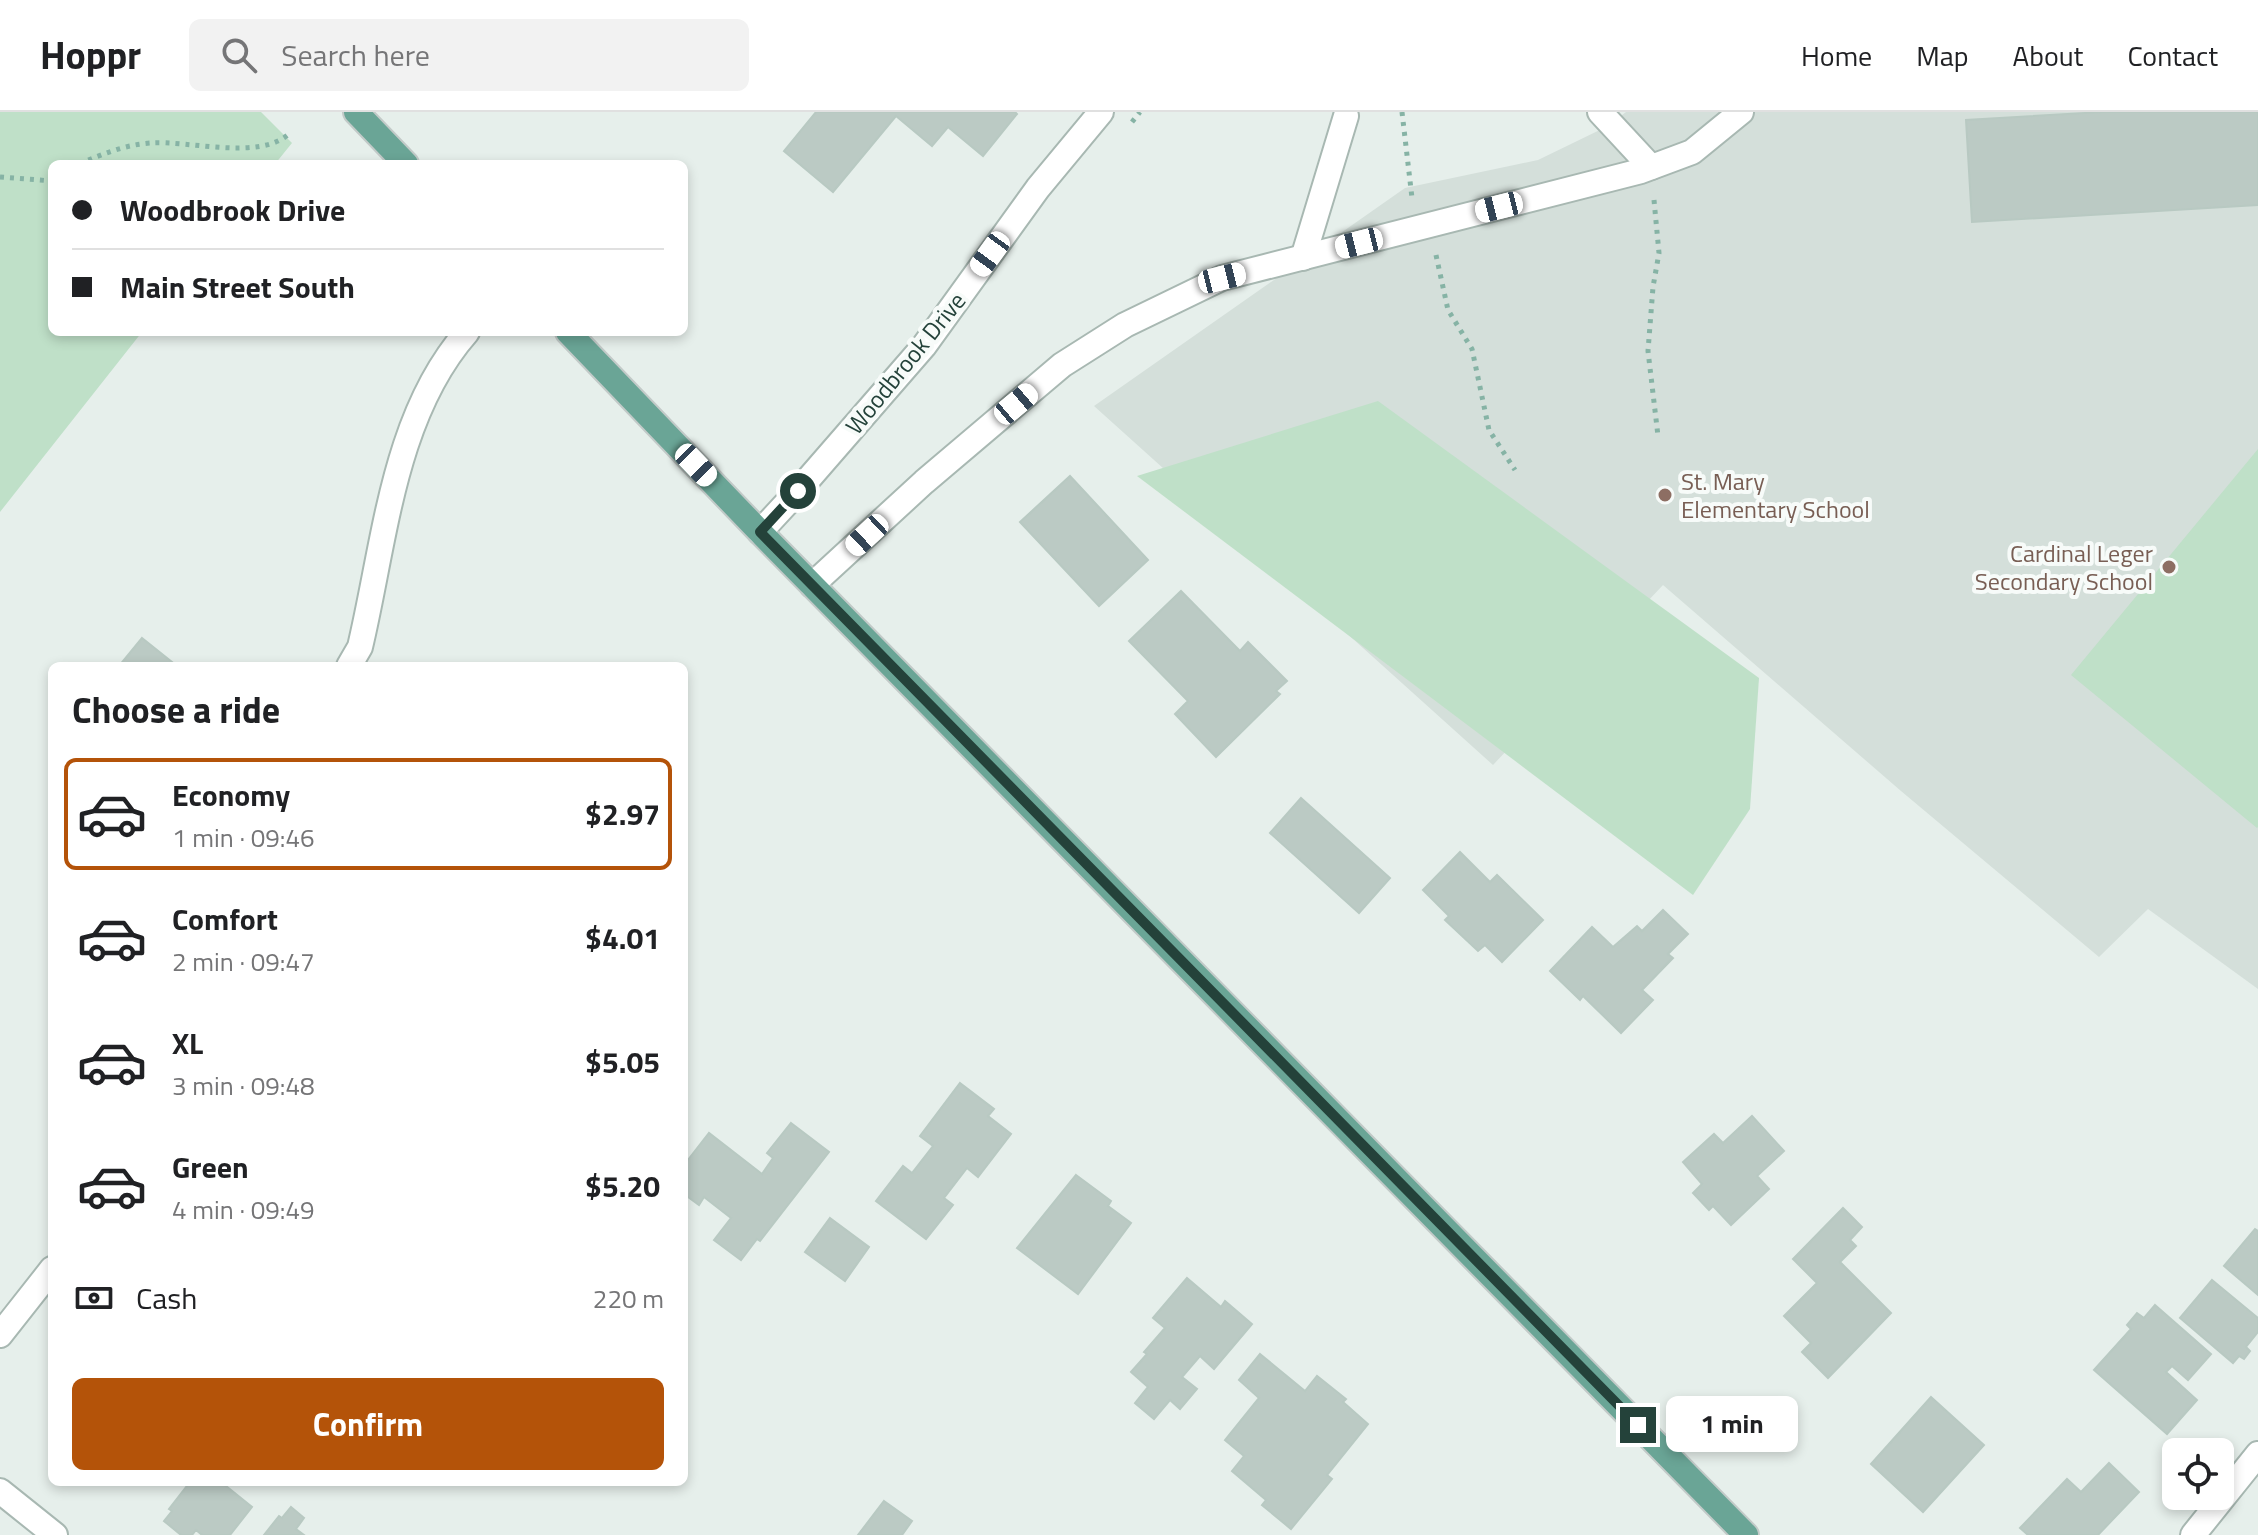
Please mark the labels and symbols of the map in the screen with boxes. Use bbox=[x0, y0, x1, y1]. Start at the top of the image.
car bbox=[1473, 190, 1525, 224]
car bbox=[1333, 226, 1385, 260]
car bbox=[966, 228, 1014, 280]
car bbox=[1196, 261, 1248, 295]
street label: Woodbrook Drive bbox=[836, 284, 974, 442]
car bbox=[990, 379, 1042, 429]
car bbox=[671, 439, 721, 491]
place label: St. Mary Elementary School bbox=[1681, 463, 1870, 527]
route start bbox=[780, 473, 816, 509]
marker: St. Mary Elementary School bbox=[1656, 486, 1674, 504]
car bbox=[841, 510, 893, 560]
place label: Cardinal Leger Secondary School bbox=[1975, 535, 2153, 599]
marker: Cardinal Leger Secondary School bbox=[2160, 558, 2178, 576]
callout: 1 min bbox=[1666, 1397, 1798, 1453]
route end bbox=[1620, 1407, 1656, 1443]

